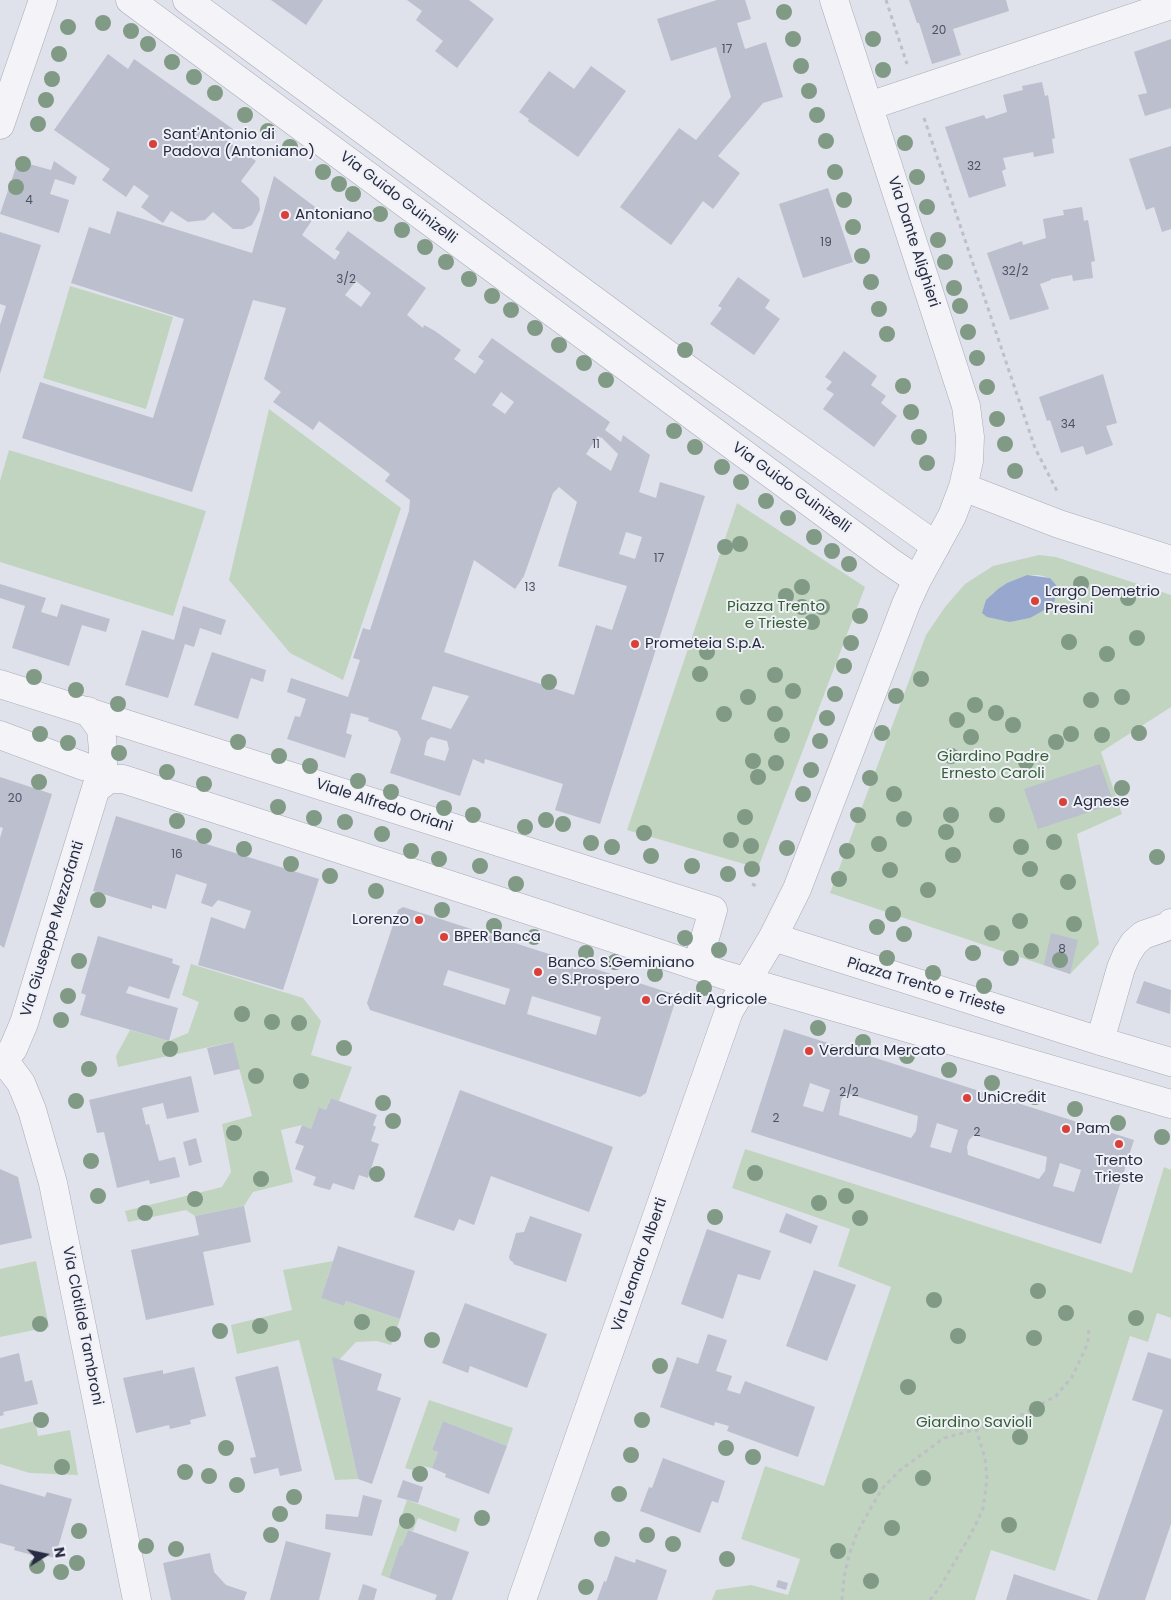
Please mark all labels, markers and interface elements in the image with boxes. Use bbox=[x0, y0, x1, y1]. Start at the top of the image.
house number: 20 bbox=[932, 24, 946, 38]
house number: 17 bbox=[722, 43, 732, 57]
place label: Sant'Antonio di Padova (Antoniano) bbox=[163, 126, 315, 161]
marker: Sant'Antonio di Padova (Antoniano) bbox=[147, 138, 159, 150]
street label: Via Guido Guinizelli bbox=[336, 148, 460, 248]
house number: 32 bbox=[967, 160, 981, 174]
street label: Via Dante Alighieri bbox=[883, 174, 943, 310]
house number: 4 bbox=[25, 194, 33, 208]
place label: Antoniano bbox=[295, 206, 372, 224]
marker: Antoniano bbox=[279, 209, 291, 221]
house number: 19 bbox=[820, 236, 832, 250]
house number: 32/2 bbox=[1002, 265, 1028, 279]
house number: 3/2 bbox=[336, 273, 356, 287]
house number: 34 bbox=[1061, 418, 1075, 432]
house number: 11 bbox=[592, 438, 600, 452]
street label: Via Guido Guinizelli bbox=[728, 439, 854, 537]
house number: 17 bbox=[654, 552, 664, 566]
house number: 13 bbox=[525, 581, 535, 595]
place label: Largo Demetrio Presini bbox=[1045, 583, 1160, 618]
marker: Largo Demetrio Presini bbox=[1029, 595, 1041, 607]
park label: Piazza Trento e Trieste bbox=[727, 598, 825, 633]
place label: Prometeia S.p.A. bbox=[645, 635, 765, 653]
marker: Prometeia S.p.A. bbox=[629, 638, 641, 650]
park label: Giardino Padre Ernesto Caroli bbox=[937, 748, 1049, 783]
street label: Viale Alfredo Oriani bbox=[313, 775, 455, 837]
house number: 20 bbox=[8, 792, 22, 806]
place label: Agnese bbox=[1073, 793, 1129, 811]
marker: Agnese bbox=[1057, 796, 1069, 808]
street label: Via Giuseppe Mezzofanti bbox=[18, 839, 88, 1019]
house number: 16 bbox=[171, 848, 183, 862]
place label: Lorenzo bbox=[352, 911, 409, 929]
marker: Lorenzo bbox=[413, 914, 425, 926]
place label: BPER Banca bbox=[454, 928, 541, 946]
marker: BPER Banca bbox=[438, 931, 450, 943]
house number: 8 bbox=[1058, 943, 1066, 957]
place label: Banco S.Geminiano e S.Prospero bbox=[548, 954, 694, 989]
street label: Piazza Trento e Trieste bbox=[845, 954, 1007, 1020]
marker: Banco S.Geminiano e S.Prospero bbox=[532, 966, 544, 978]
place label: Crédit Agricole bbox=[656, 991, 767, 1009]
marker: Crédit Agricole bbox=[640, 994, 652, 1006]
place label: Verdura Mercato bbox=[819, 1042, 946, 1060]
marker: Verdura Mercato bbox=[803, 1045, 815, 1057]
house number: 2/2 bbox=[839, 1086, 859, 1100]
place label: UniCredit bbox=[977, 1089, 1046, 1107]
marker: UniCredit bbox=[961, 1092, 973, 1104]
house number: 2 bbox=[773, 1112, 779, 1126]
place label: Pam bbox=[1076, 1120, 1110, 1138]
marker: Pam bbox=[1060, 1123, 1072, 1135]
house number: 2 bbox=[974, 1126, 980, 1140]
marker: Trento Trieste bbox=[1113, 1138, 1125, 1150]
place label: Trento Trieste bbox=[1094, 1152, 1144, 1187]
street label: Via Leandro Alberti bbox=[609, 1195, 671, 1335]
street label: Via Clotilde Tambroni bbox=[58, 1245, 106, 1407]
park label: Giardino Savioli bbox=[916, 1414, 1032, 1432]
north arrow bbox=[20, 1530, 70, 1580]
text: N bbox=[49, 1545, 71, 1559]

